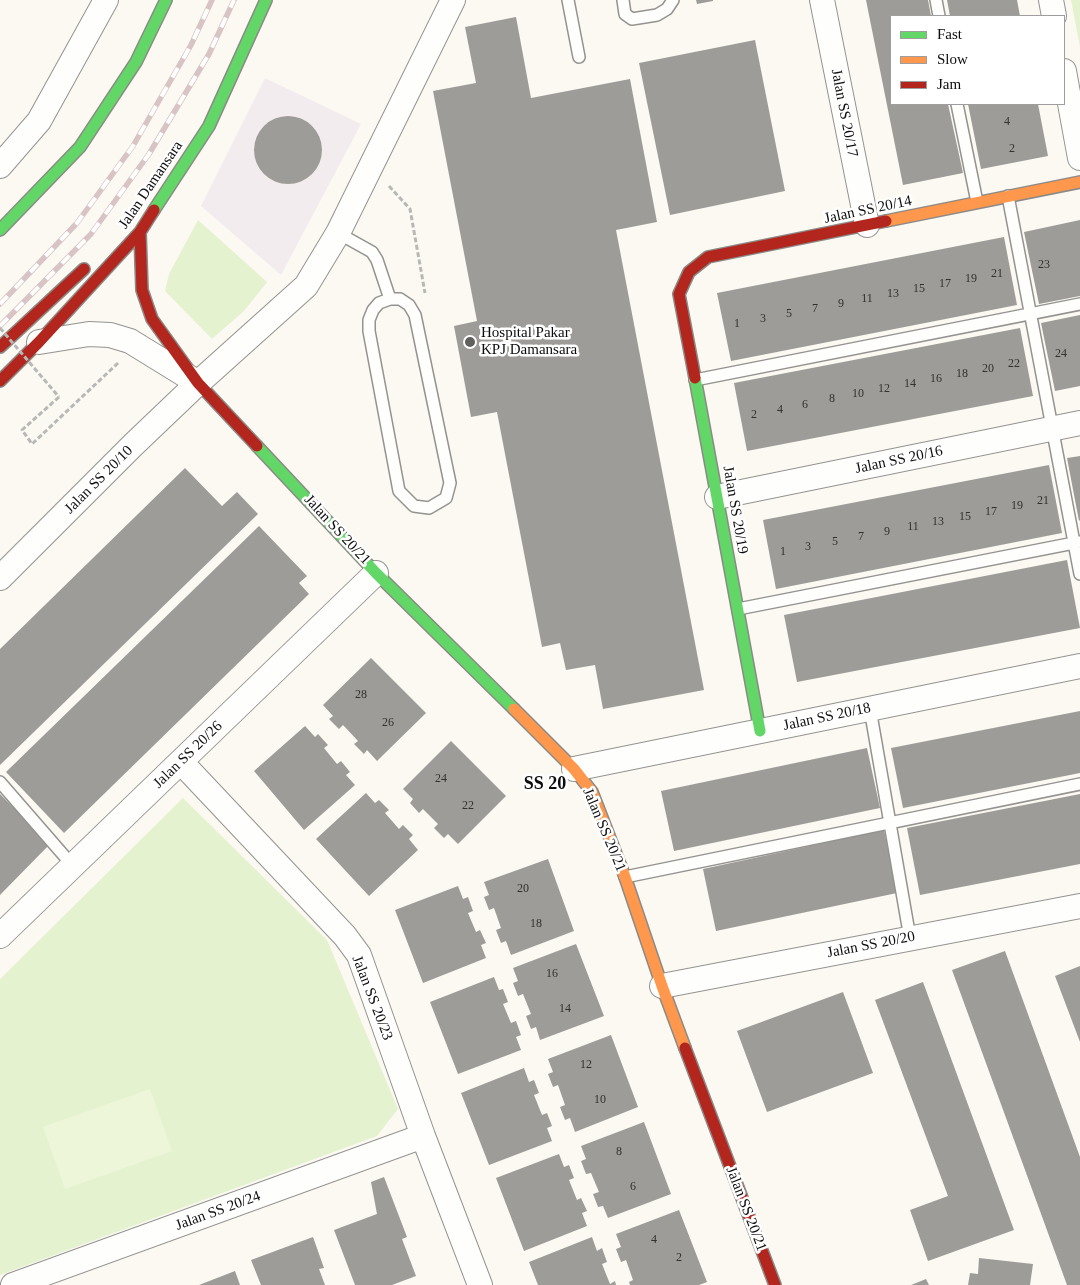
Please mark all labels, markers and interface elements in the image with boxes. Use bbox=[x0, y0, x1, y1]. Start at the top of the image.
legend bbox=[890, 15, 1065, 105]
text: Fast bbox=[937, 26, 962, 42]
text: Slow bbox=[937, 51, 968, 67]
street label: Jalan SS 20/17 bbox=[827, 68, 861, 158]
text: Jam bbox=[937, 76, 961, 92]
house number: 4 bbox=[1004, 115, 1010, 129]
street label: Jalan Damansara bbox=[115, 138, 187, 232]
house number: 2 bbox=[1009, 142, 1015, 156]
street label: Jalan SS 20/14 bbox=[823, 192, 913, 228]
house number: 23 bbox=[1038, 258, 1050, 272]
house number: 21 bbox=[991, 267, 1003, 281]
house number: 19 bbox=[965, 272, 977, 286]
house number: 17 bbox=[939, 277, 951, 291]
house number: 15 bbox=[913, 282, 925, 296]
house number: 13 bbox=[887, 287, 899, 301]
house number: 11 bbox=[861, 292, 873, 306]
house number: 9 bbox=[838, 297, 844, 311]
house number: 7 bbox=[812, 302, 818, 316]
house number: 5 bbox=[786, 307, 792, 321]
house number: 3 bbox=[760, 312, 766, 326]
house number: 1 bbox=[734, 317, 740, 331]
place label: Hospital Pakar KPJ Damansara bbox=[481, 324, 577, 359]
marker: Hospital Pakar KPJ Damansara bbox=[463, 335, 477, 349]
house number: 24 bbox=[1055, 347, 1067, 361]
house number: 22 bbox=[1008, 357, 1020, 371]
house number: 20 bbox=[982, 362, 994, 376]
house number: 18 bbox=[956, 367, 968, 381]
house number: 16 bbox=[930, 372, 942, 386]
house number: 14 bbox=[904, 377, 916, 391]
house number: 12 bbox=[878, 382, 890, 396]
house number: 10 bbox=[852, 387, 864, 401]
house number: 8 bbox=[829, 392, 835, 406]
house number: 6 bbox=[802, 398, 808, 412]
house number: 4 bbox=[777, 403, 783, 417]
house number: 2 bbox=[751, 408, 757, 422]
street label: Jalan SS 20/10 bbox=[61, 442, 137, 518]
street label: Jalan SS 20/16 bbox=[854, 442, 944, 478]
street label: Jalan SS 20/19 bbox=[718, 465, 752, 555]
street label: Jalan SS 20/21 bbox=[300, 491, 374, 569]
house number: 21 bbox=[1037, 494, 1049, 508]
house number: 19 bbox=[1011, 499, 1023, 513]
house number: 17 bbox=[985, 505, 997, 519]
house number: 15 bbox=[959, 510, 971, 524]
house number: 13 bbox=[932, 515, 944, 529]
house number: 11 bbox=[907, 520, 919, 534]
house number: 9 bbox=[884, 525, 890, 539]
house number: 7 bbox=[858, 530, 864, 544]
house number: 5 bbox=[832, 535, 838, 549]
house number: 3 bbox=[805, 540, 811, 554]
house number: 1 bbox=[780, 545, 786, 559]
house number: 28 bbox=[355, 688, 367, 702]
street label: Jalan SS 20/18 bbox=[782, 699, 872, 735]
house number: 26 bbox=[382, 716, 394, 730]
street label: Jalan SS 20/26 bbox=[150, 718, 226, 792]
house number: 24 bbox=[435, 772, 447, 786]
district label: SS 20 bbox=[524, 773, 566, 795]
street label: Jalan SS 20/21 bbox=[578, 785, 630, 875]
house number: 22 bbox=[462, 799, 474, 813]
house number: 20 bbox=[517, 882, 529, 896]
house number: 18 bbox=[530, 917, 542, 931]
street label: Jalan SS 20/20 bbox=[826, 928, 916, 962]
street label: Jalan SS 20/23 bbox=[348, 953, 396, 1043]
house number: 16 bbox=[546, 967, 558, 981]
house number: 14 bbox=[559, 1002, 571, 1016]
house number: 12 bbox=[580, 1058, 592, 1072]
house number: 10 bbox=[594, 1093, 606, 1107]
house number: 8 bbox=[616, 1145, 622, 1159]
street label: Jalan SS 20/21 bbox=[722, 1164, 770, 1254]
house number: 6 bbox=[630, 1180, 636, 1194]
street label: Jalan SS 20/24 bbox=[173, 1187, 263, 1235]
house number: 4 bbox=[651, 1233, 657, 1247]
house number: 2 bbox=[676, 1251, 682, 1265]

